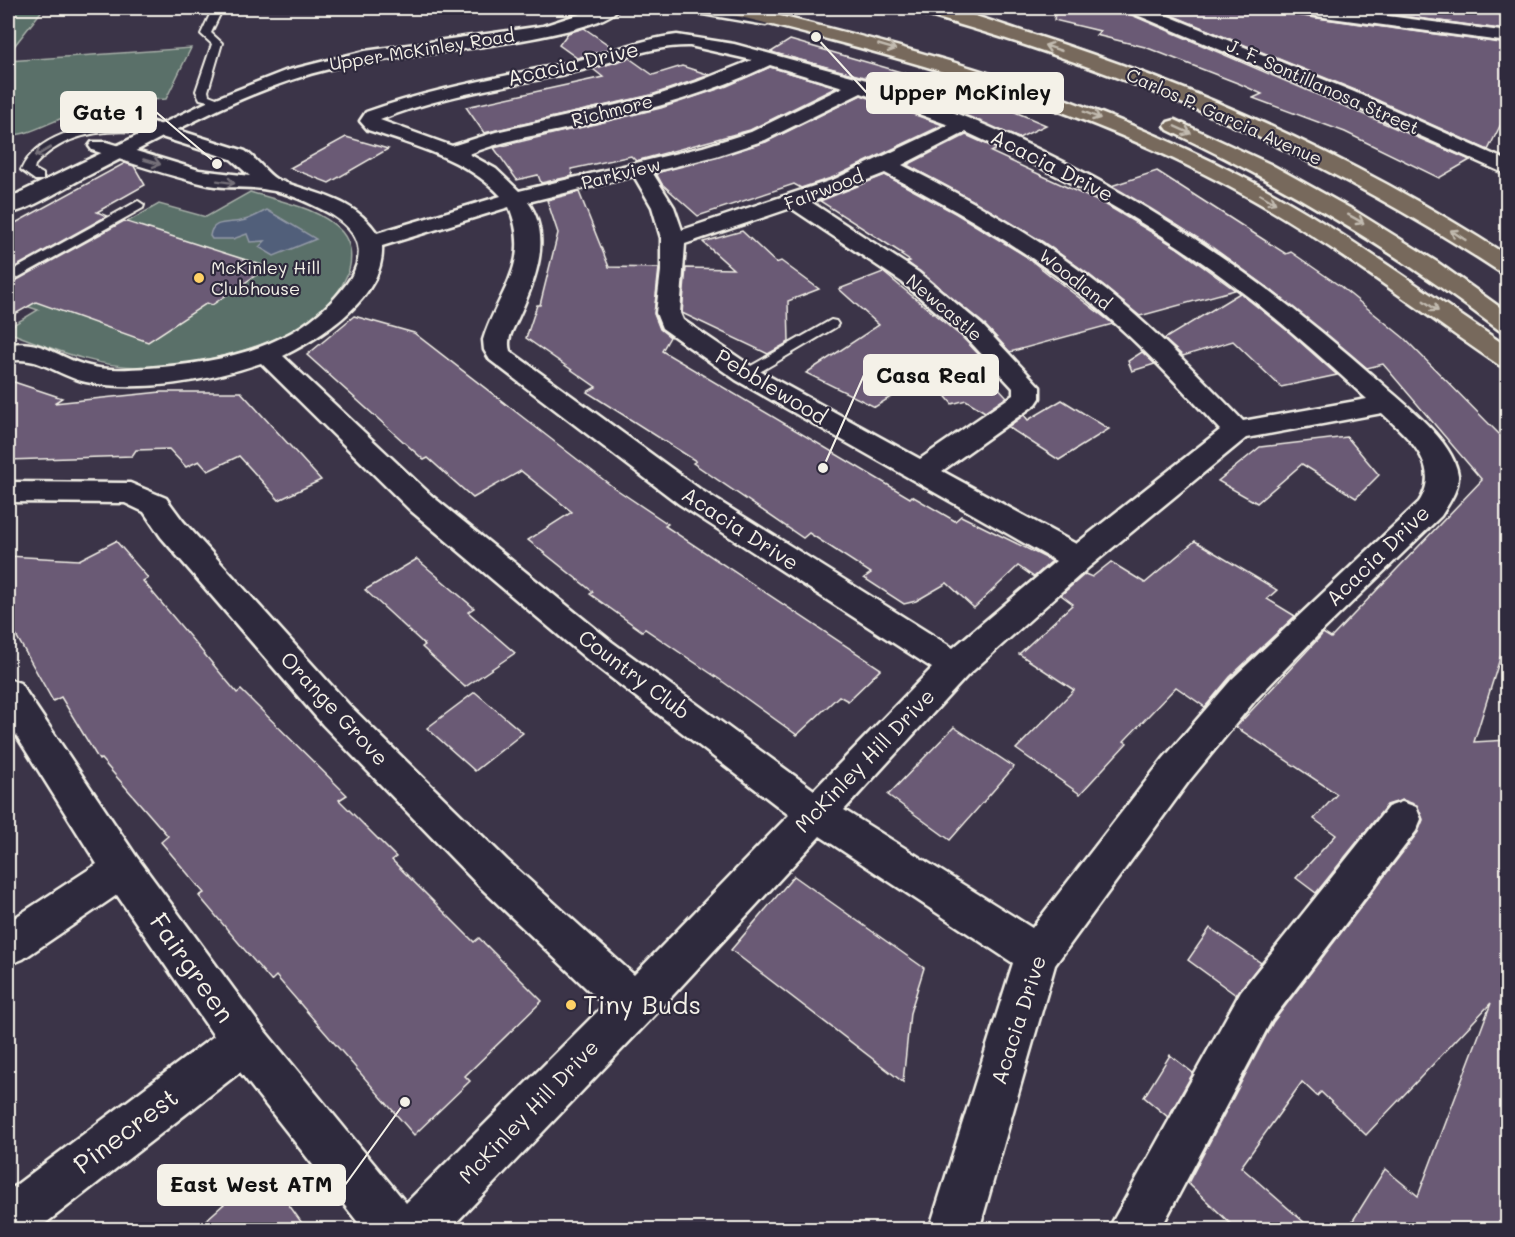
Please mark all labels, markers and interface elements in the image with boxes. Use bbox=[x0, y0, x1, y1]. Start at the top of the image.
street label: Upper McKinley Road bbox=[328, 23, 516, 76]
street label: J. F. Sontillanosa Street bbox=[1223, 33, 1424, 139]
street label: Acacia Drive bbox=[504, 34, 641, 91]
one-way arrow bbox=[878, 42, 897, 54]
one-way arrow bbox=[1044, 42, 1063, 53]
street label: Carlos P. Garcia Avenue bbox=[1123, 62, 1326, 170]
callout: Upper McKinley bbox=[867, 73, 1063, 113]
text: Upper McKinley bbox=[879, 77, 1051, 106]
street label: Richmore bbox=[569, 88, 655, 132]
callout: Gate 1 bbox=[61, 92, 156, 132]
text: Gate 1 bbox=[73, 97, 144, 126]
one-way arrow bbox=[1083, 110, 1101, 121]
street label: Acacia Drive bbox=[987, 122, 1119, 207]
one-way arrow bbox=[1173, 125, 1191, 136]
one-way arrow bbox=[35, 146, 52, 158]
street label: Parkview bbox=[579, 152, 663, 194]
one-way arrow bbox=[142, 157, 161, 168]
street label: Fairwood bbox=[781, 163, 866, 215]
one-way arrow bbox=[216, 176, 235, 187]
one-way arrow bbox=[1259, 194, 1276, 206]
one-way arrow bbox=[1347, 213, 1364, 225]
one-way arrow bbox=[1451, 229, 1467, 241]
street label: Woodland bbox=[1034, 243, 1117, 315]
place label: McKinley Hill Clubhouse bbox=[211, 255, 321, 300]
street label: Newcastle bbox=[901, 268, 988, 346]
marker: McKinley Hill Clubhouse bbox=[192, 271, 206, 285]
one-way arrow bbox=[1423, 300, 1439, 312]
street label: Pebblewood bbox=[711, 342, 832, 430]
callout: Casa Real bbox=[864, 355, 998, 395]
text: Casa Real bbox=[876, 360, 986, 389]
street label: Acacia Drive bbox=[677, 480, 804, 576]
street label: Acacia Drive bbox=[1319, 499, 1435, 611]
street label: Country Club bbox=[574, 623, 696, 725]
street label: Orange Grove bbox=[275, 645, 395, 771]
street label: McKinley Hill Drive bbox=[788, 682, 940, 838]
street label: Fairgreen bbox=[143, 906, 243, 1029]
street label: Acacia Drive bbox=[984, 952, 1051, 1087]
place label: Tiny Buds bbox=[583, 987, 701, 1021]
marker: Tiny Buds bbox=[564, 998, 578, 1012]
street label: McKinley Hill Drive bbox=[452, 1033, 604, 1189]
street label: Pinecrest bbox=[66, 1080, 185, 1181]
callout: East West ATM bbox=[158, 1165, 345, 1205]
text: East West ATM bbox=[169, 1169, 333, 1198]

